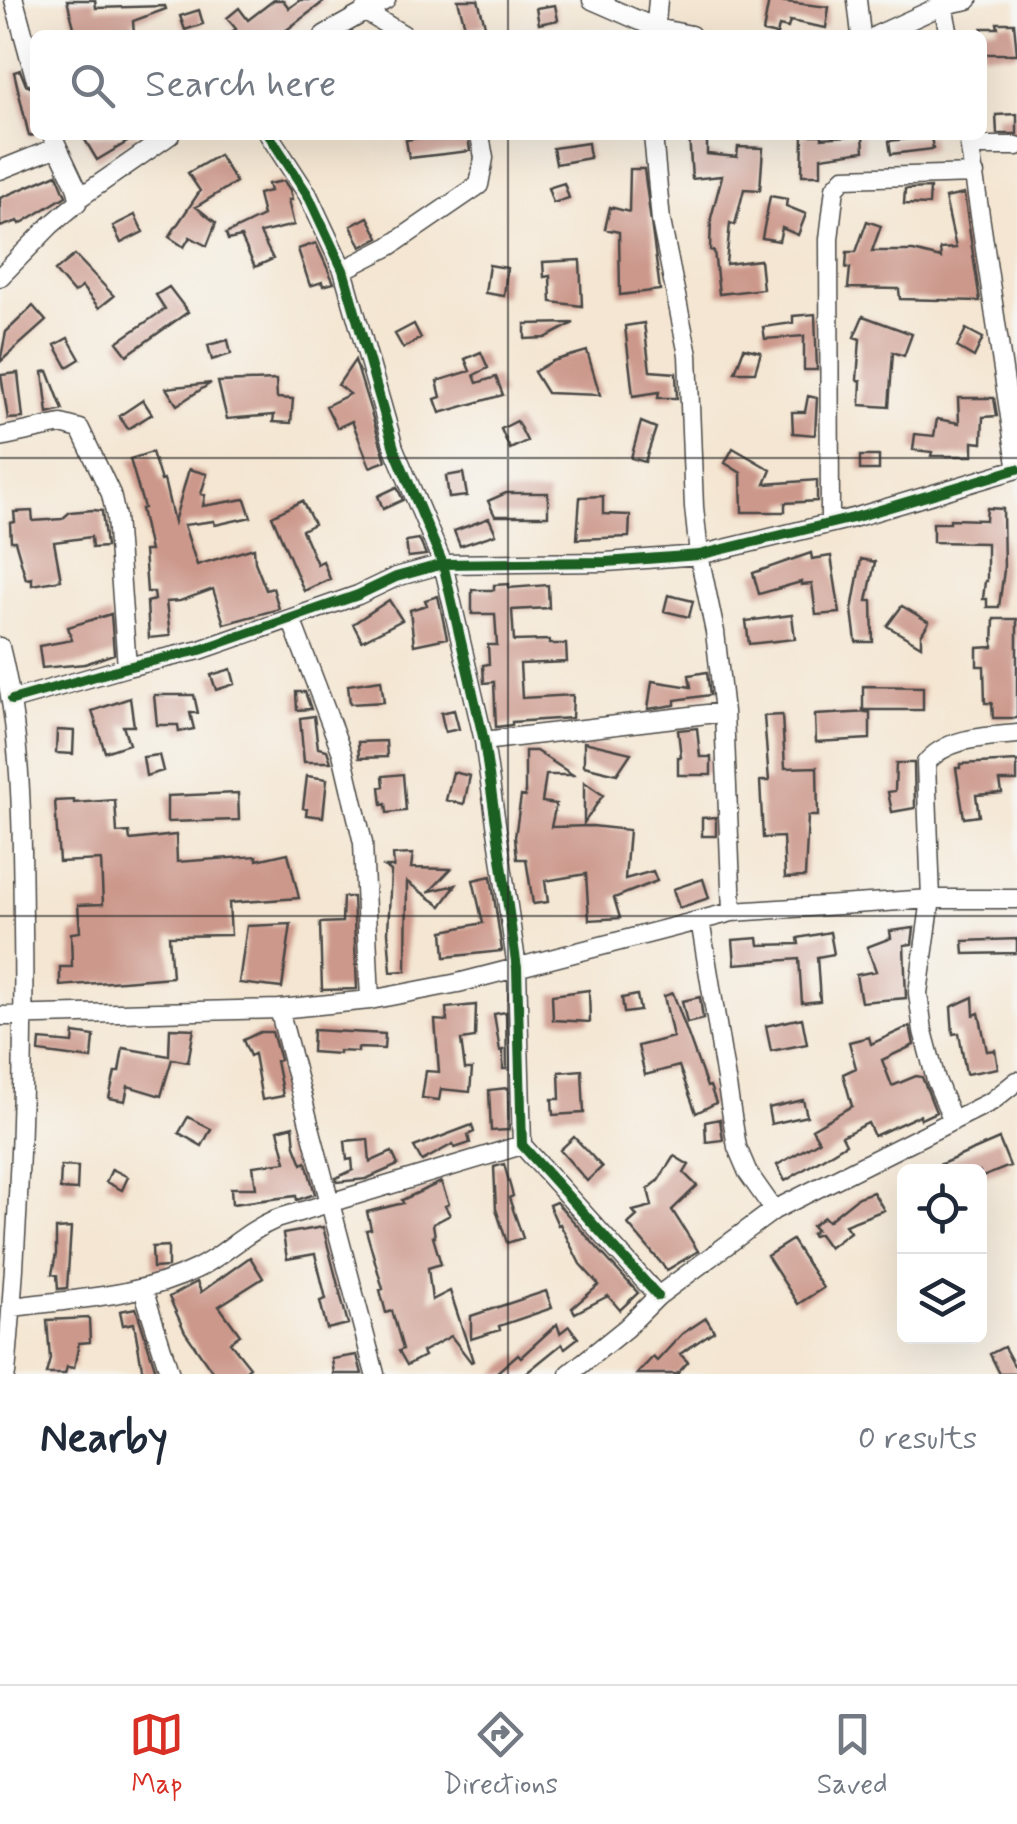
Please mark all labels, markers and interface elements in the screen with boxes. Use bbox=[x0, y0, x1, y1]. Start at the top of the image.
search box bbox=[30, 30, 987, 140]
icon: search bbox=[65, 58, 120, 113]
text: Search here bbox=[145, 61, 336, 110]
map controls bbox=[897, 1164, 987, 1344]
button: locate bbox=[897, 1164, 987, 1254]
button: layers bbox=[897, 1254, 987, 1344]
text: Nearby bbox=[40, 1412, 168, 1467]
text: 0 results bbox=[858, 1418, 977, 1460]
tab: Map bbox=[129, 1707, 184, 1804]
tab: Directions bbox=[443, 1707, 558, 1804]
tab: Saved bbox=[817, 1707, 888, 1804]

